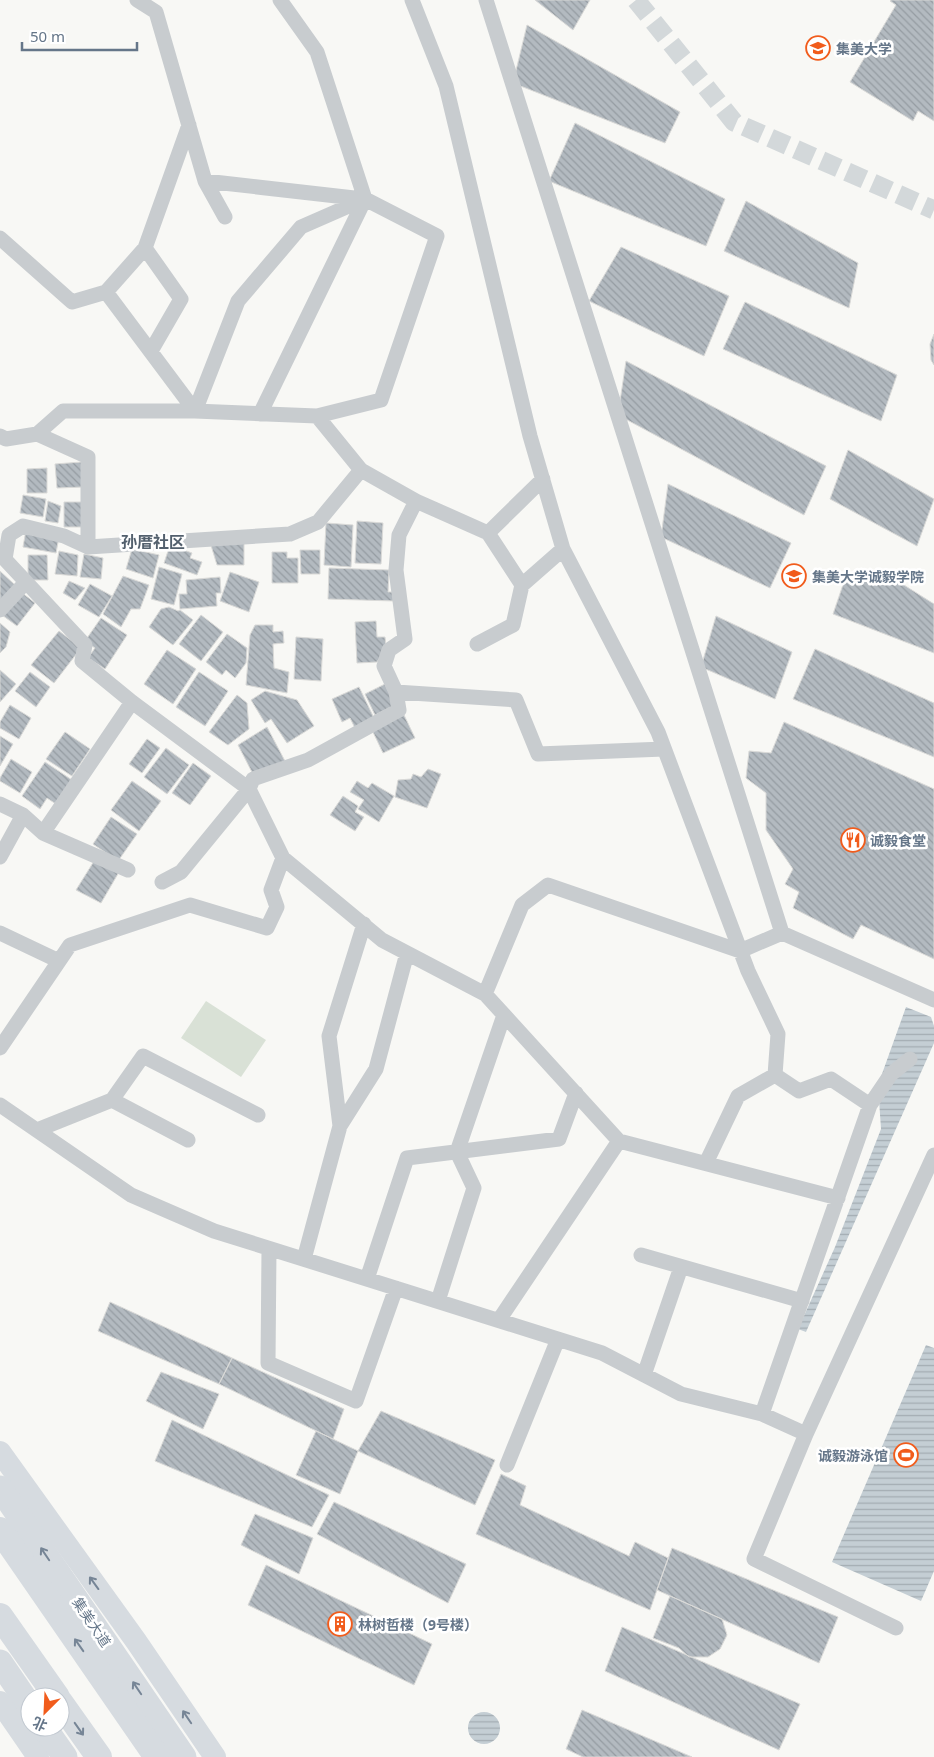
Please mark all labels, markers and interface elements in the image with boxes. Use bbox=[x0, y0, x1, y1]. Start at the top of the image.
scale bar bbox=[22, 20, 138, 52]
text: 50 m bbox=[30, 26, 65, 46]
school or university icon: 集美大学 bbox=[805, 35, 831, 61]
place label: 集美大学 bbox=[836, 39, 892, 58]
district label: 孙厝社区 bbox=[121, 531, 185, 553]
school or university icon: 集美大学诚毅学院 bbox=[781, 563, 807, 589]
place label: 集美大学诚毅学院 bbox=[812, 567, 924, 586]
restaurant icon: 诚毅食堂 bbox=[840, 827, 866, 853]
place label: 诚毅食堂 bbox=[870, 831, 926, 850]
sports icon: 诚毅游泳馆 bbox=[893, 1442, 919, 1468]
place label: 诚毅游泳馆 bbox=[818, 1446, 888, 1465]
one-way arrow bbox=[40, 1547, 50, 1561]
one-way arrow bbox=[89, 1576, 99, 1590]
street label: 集美大道 bbox=[68, 1593, 116, 1651]
building icon: 林树哲楼（9号楼） bbox=[327, 1611, 353, 1637]
place label: 林树哲楼（9号楼） bbox=[358, 1615, 478, 1634]
one-way arrow bbox=[74, 1638, 84, 1652]
one-way arrow bbox=[132, 1681, 142, 1695]
north arrow bbox=[20, 1687, 70, 1737]
one-way arrow bbox=[182, 1710, 192, 1724]
text: 北 bbox=[29, 1713, 50, 1736]
one-way arrow bbox=[74, 1722, 84, 1736]

